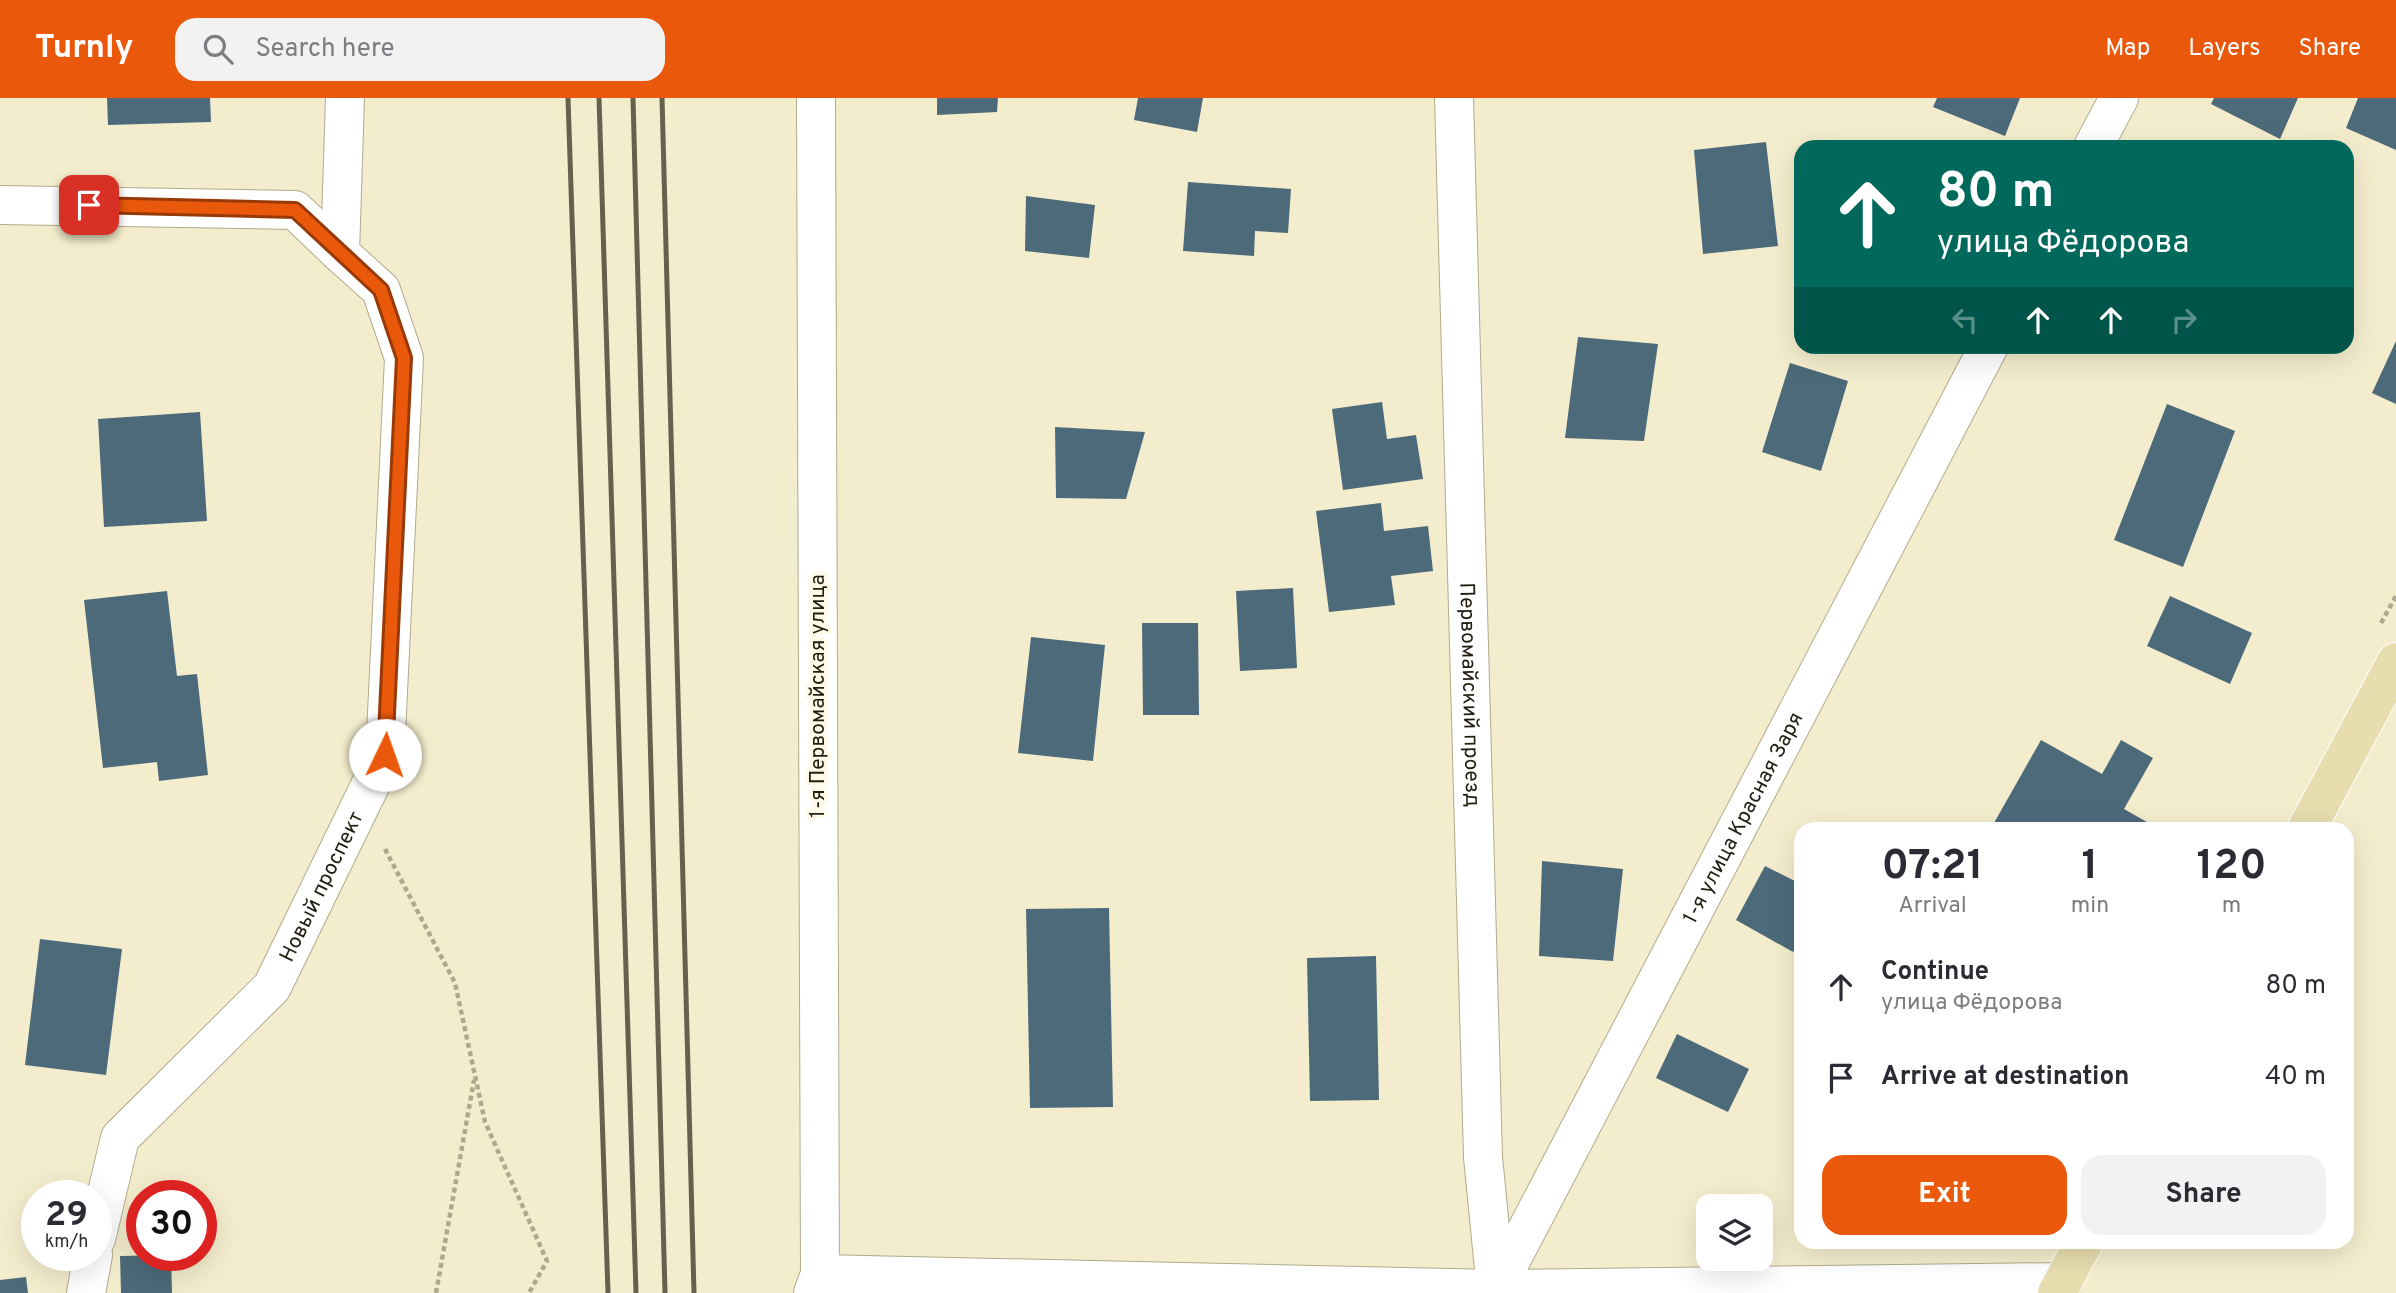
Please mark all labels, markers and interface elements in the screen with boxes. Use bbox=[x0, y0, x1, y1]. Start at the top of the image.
search box bbox=[175, 18, 665, 81]
text: Turnly bbox=[35, 28, 133, 70]
icon: search bbox=[199, 30, 237, 68]
text: Search here bbox=[255, 33, 394, 66]
text: Map bbox=[2105, 34, 2150, 64]
text: Layers bbox=[2188, 34, 2260, 64]
text: Share bbox=[2298, 34, 2361, 64]
text: 80 m bbox=[1937, 163, 2054, 225]
icon: ahead bbox=[1822, 168, 1913, 259]
pin bbox=[59, 175, 119, 235]
icon: arrive bbox=[70, 186, 108, 224]
text: улица Фёдорова bbox=[1937, 224, 2189, 264]
icon: left bbox=[1946, 301, 1984, 339]
icon: ahead bbox=[2019, 301, 2057, 339]
icon: ahead bbox=[2092, 301, 2130, 339]
icon: right bbox=[2165, 301, 2203, 339]
street label: 1-я Первомайская улица bbox=[805, 574, 832, 818]
street label: Первомайский проезд bbox=[1452, 582, 1485, 808]
street label: 1-я улица Красная Заря bbox=[1677, 708, 1810, 929]
position arrow bbox=[348, 718, 422, 792]
street label: Новый проспект bbox=[274, 807, 370, 967]
text: 07:21 bbox=[1881, 841, 1983, 894]
text: 1 bbox=[2082, 841, 2098, 894]
text: 120 bbox=[2197, 841, 2267, 894]
text: Arrival bbox=[1898, 892, 1967, 921]
text: min bbox=[2071, 892, 2109, 921]
text: m bbox=[2222, 892, 2241, 921]
text: Continue bbox=[1881, 956, 1989, 989]
icon: ahead bbox=[1822, 968, 1860, 1006]
text: 80 m bbox=[2266, 970, 2326, 1003]
text: улица Фёдорова bbox=[1881, 989, 2062, 1018]
icon: arrive bbox=[1822, 1059, 1860, 1097]
text: Arrive at destination bbox=[1881, 1061, 2129, 1094]
text: 40 m bbox=[2265, 1061, 2326, 1094]
button: Exit bbox=[1822, 1155, 2067, 1235]
button: Share bbox=[2081, 1155, 2326, 1235]
speed limit sign: 30 bbox=[126, 1180, 217, 1271]
text: 29 bbox=[45, 1194, 88, 1238]
map controls bbox=[1696, 1194, 1773, 1271]
button: layers bbox=[1696, 1194, 1773, 1271]
text: km/h bbox=[45, 1231, 88, 1254]

